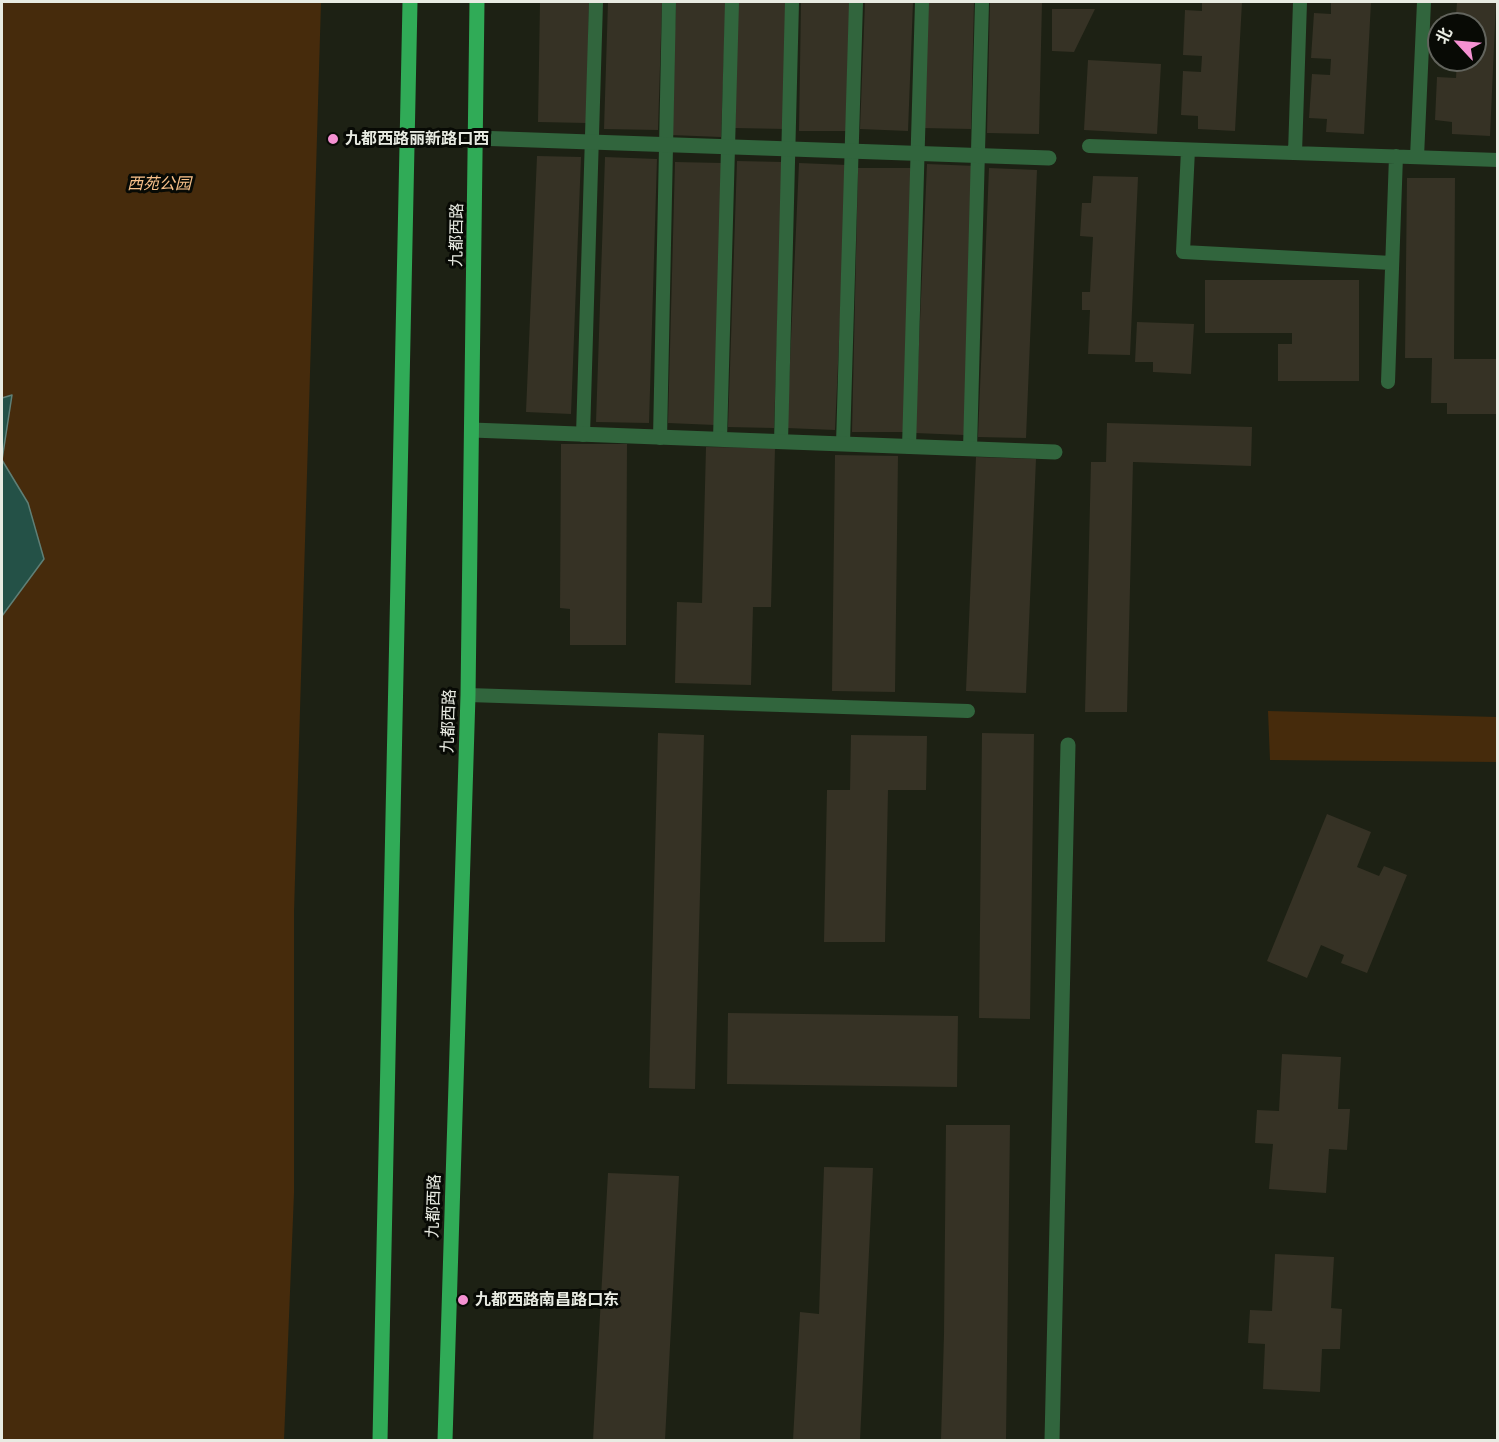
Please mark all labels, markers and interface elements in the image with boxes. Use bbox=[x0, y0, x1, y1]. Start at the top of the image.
north arrow bbox=[1427, 12, 1487, 72]
text: 北 bbox=[1428, 23, 1457, 47]
place label: 九都西路丽新路口西 bbox=[345, 129, 489, 149]
marker: 九都西路丽新路口西 bbox=[326, 132, 340, 146]
park label: 西苑公园 bbox=[127, 174, 191, 194]
street label: 九都西路 bbox=[447, 203, 467, 267]
street label: 九都西路 bbox=[438, 689, 460, 753]
street label: 九都西路 bbox=[423, 1174, 445, 1238]
place label: 九都西路南昌路口东 bbox=[475, 1290, 619, 1310]
marker: 九都西路南昌路口东 bbox=[456, 1293, 470, 1307]

